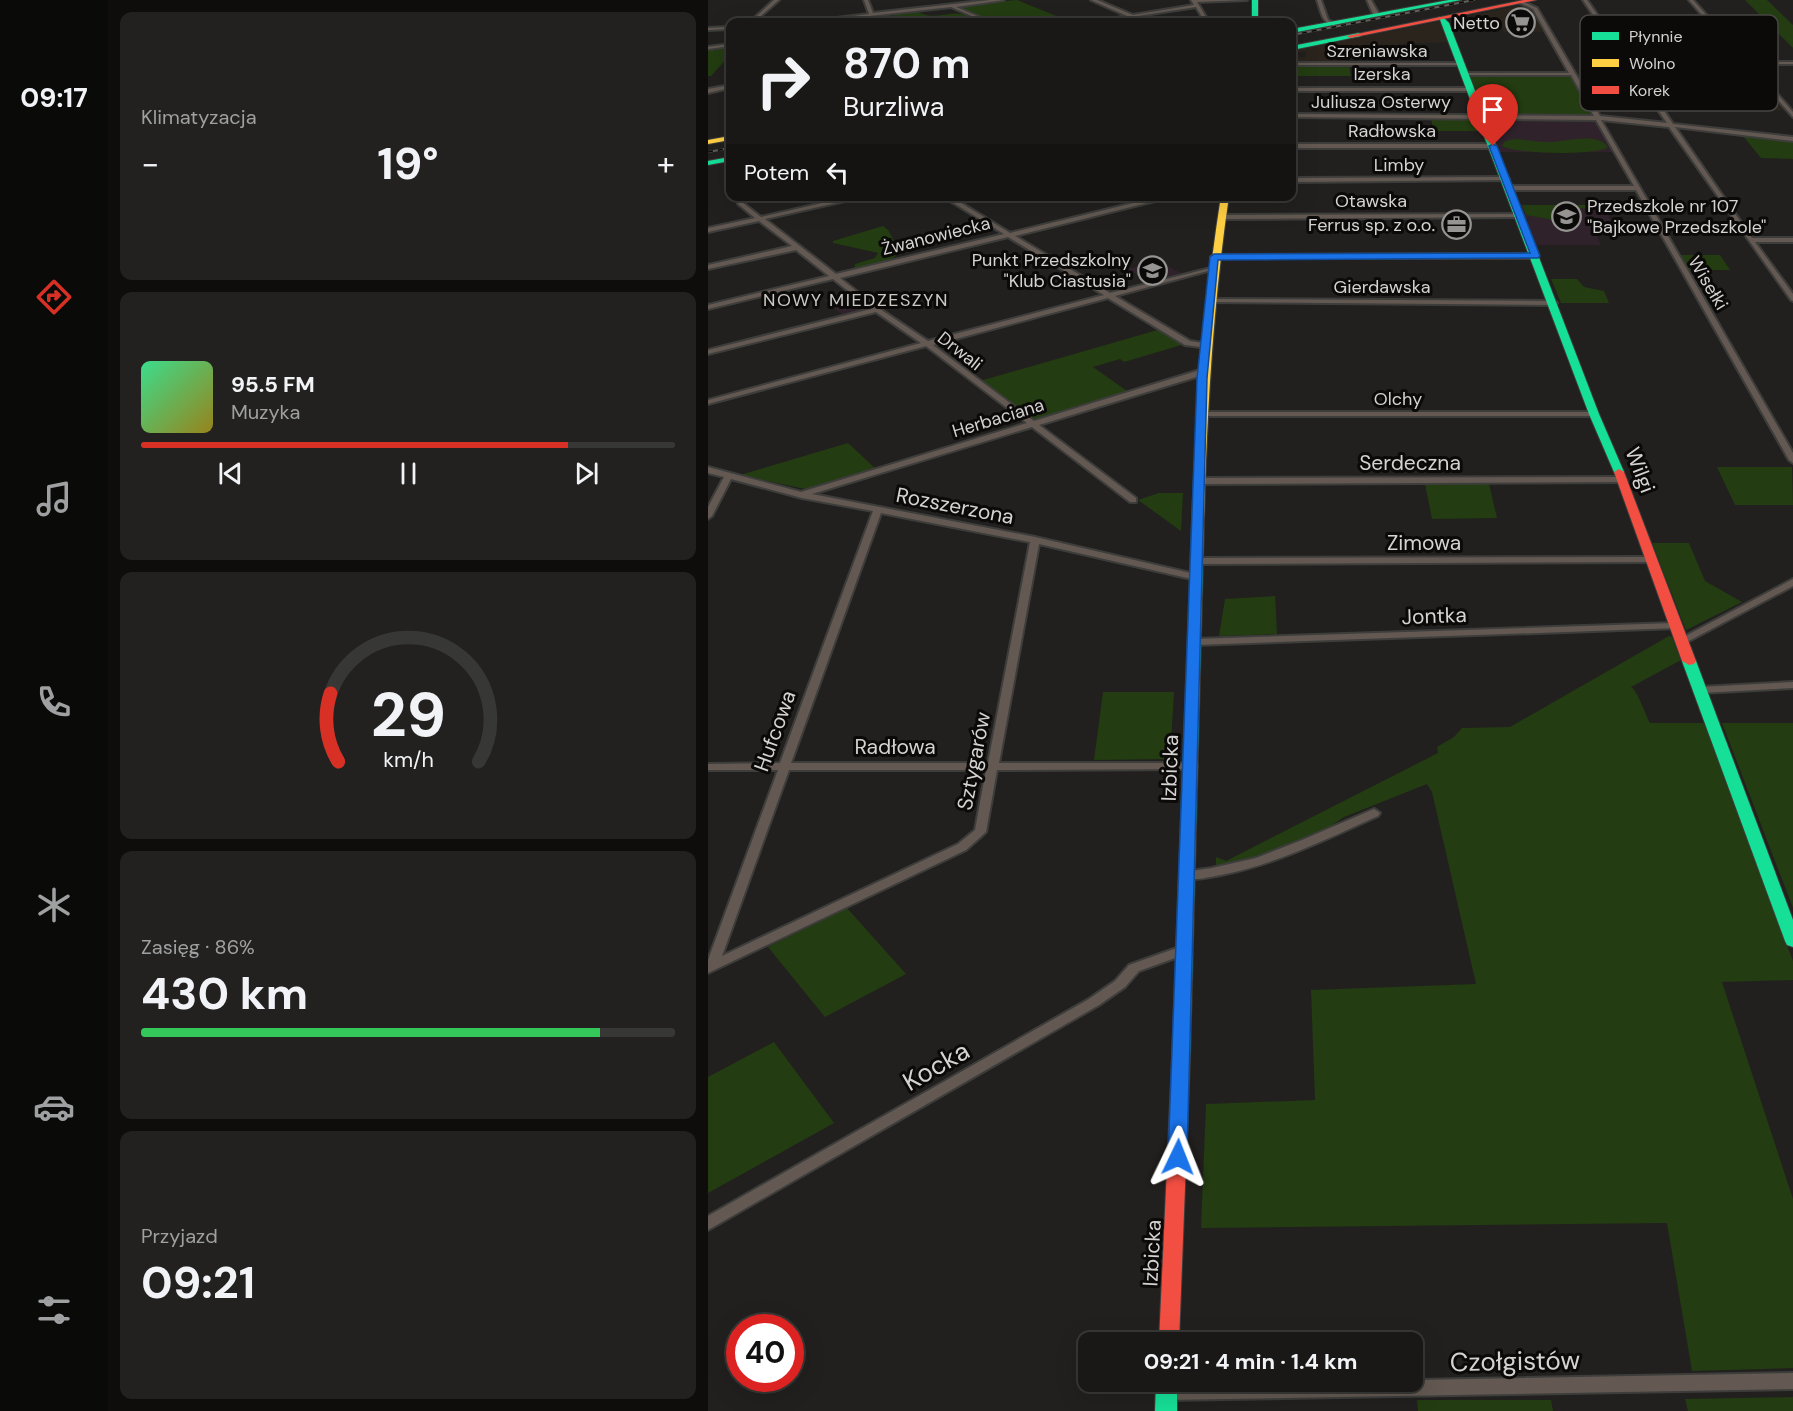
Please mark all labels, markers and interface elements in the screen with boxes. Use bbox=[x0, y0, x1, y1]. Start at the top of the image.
supermarket icon: Netto bbox=[1505, 7, 1537, 39]
place label: Netto bbox=[1453, 11, 1500, 35]
legend bbox=[1580, 15, 1778, 111]
text: Płynnie bbox=[1629, 26, 1683, 47]
text: 870 m bbox=[843, 36, 970, 91]
street label: Szreniawska bbox=[1326, 39, 1428, 63]
icon: right bbox=[744, 42, 822, 120]
text: Wolno bbox=[1629, 53, 1675, 74]
street label: Izerska bbox=[1353, 62, 1411, 86]
text: 09:17 bbox=[20, 80, 88, 115]
text: Korek bbox=[1629, 80, 1670, 101]
pin bbox=[1467, 84, 1518, 146]
text: Burzliwa bbox=[843, 89, 944, 124]
street label: Juliusza Osterwy bbox=[1311, 90, 1451, 114]
icon: arrive bbox=[1476, 93, 1509, 126]
text: Klimatyzacja bbox=[141, 104, 257, 130]
street label: Radłowska bbox=[1348, 119, 1436, 143]
text: 19° bbox=[377, 134, 439, 193]
text: − bbox=[141, 142, 159, 185]
text: + bbox=[657, 142, 675, 185]
street label: Limby bbox=[1374, 153, 1424, 177]
icon: left bbox=[821, 156, 854, 189]
text: Potem bbox=[744, 158, 809, 187]
street label: Otawska bbox=[1335, 189, 1407, 213]
place label: Przedszkole nr 107 "Bajkowe Przedszkole" bbox=[1587, 194, 1766, 239]
school or university icon: Przedszkole nr 107 "Bajkowe Przedszkole" bbox=[1550, 200, 1582, 232]
office icon: Ferrus sp. z o.o. bbox=[1440, 209, 1472, 241]
street label: Żwanowiecka bbox=[879, 211, 993, 261]
place label: Ferrus sp. z o.o. bbox=[1308, 213, 1435, 237]
place label: Punkt Przedszkolny "Klub Ciastusia" bbox=[972, 248, 1131, 293]
street label: Wisełki bbox=[1683, 252, 1733, 314]
school or university icon: Punkt Przedszkolny "Klub Ciastusia" bbox=[1136, 254, 1168, 286]
street label: Gierdawska bbox=[1334, 275, 1430, 299]
icon: directions bbox=[33, 276, 75, 318]
district label: NOWY MIEDZESZYN bbox=[763, 288, 949, 312]
street label: Drwali bbox=[933, 326, 987, 376]
text: 95.5 FM bbox=[231, 370, 315, 399]
street label: Olchy bbox=[1374, 387, 1422, 411]
street label: Herbaciana bbox=[949, 393, 1047, 443]
text: Muzyka bbox=[231, 399, 300, 425]
street label: Wilgi bbox=[1619, 443, 1661, 497]
street label: Serdeczna bbox=[1359, 449, 1461, 477]
icon: previous bbox=[214, 457, 247, 490]
icon: pause bbox=[392, 457, 425, 490]
icon: next bbox=[570, 457, 603, 490]
icon: music bbox=[33, 478, 75, 520]
street label: Rozszerzona bbox=[894, 481, 1016, 531]
street label: Zimowa bbox=[1387, 529, 1461, 557]
street label: Jontka bbox=[1401, 601, 1467, 631]
text: 29 bbox=[370, 675, 446, 756]
icon: phone bbox=[33, 681, 75, 723]
street label: Hufcowa bbox=[747, 687, 803, 775]
street label: Sztygarów bbox=[951, 709, 997, 813]
street label: Radłowa bbox=[854, 733, 936, 761]
street label: Izbicka bbox=[1155, 734, 1185, 802]
text: km/h bbox=[383, 747, 433, 775]
icon: climate bbox=[33, 884, 75, 926]
text: Zasięg · 86% bbox=[141, 934, 255, 960]
text: 430 km bbox=[141, 964, 308, 1023]
street label: Kocka bbox=[896, 1033, 976, 1099]
icon: car bbox=[33, 1086, 75, 1128]
position arrow bbox=[1146, 1125, 1210, 1189]
street label: Izbicka bbox=[1136, 1219, 1168, 1287]
text: Przyjazd bbox=[141, 1223, 218, 1249]
text: 09:21 bbox=[141, 1253, 255, 1312]
icon: filters bbox=[33, 1289, 75, 1331]
speed limit sign: 40 bbox=[726, 1314, 804, 1392]
street label: Czołgistów bbox=[1450, 1343, 1581, 1379]
text: 09:21 · 4 min · 1.4 km bbox=[1144, 1347, 1357, 1376]

